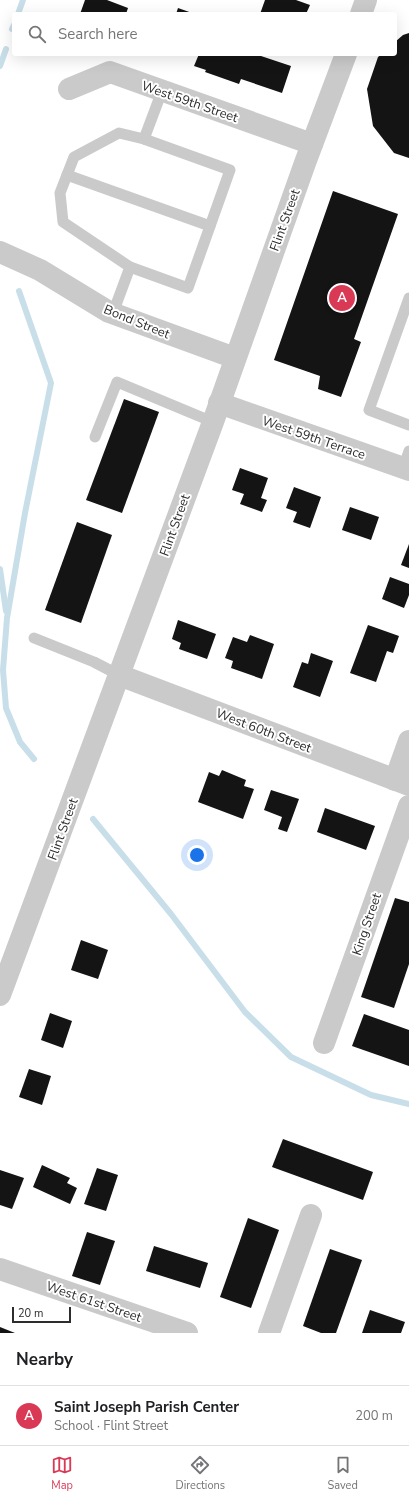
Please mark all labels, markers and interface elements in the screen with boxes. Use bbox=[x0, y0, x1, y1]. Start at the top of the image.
search box bbox=[12, 12, 397, 56]
icon: search bbox=[26, 23, 48, 45]
text: Search here bbox=[58, 24, 138, 44]
street label: West 59th Street bbox=[139, 77, 241, 127]
street label: Flint Street bbox=[265, 186, 305, 254]
pin: A bbox=[329, 283, 355, 313]
street label: Bond Street bbox=[101, 301, 173, 344]
street label: West 59th Terrace bbox=[260, 412, 368, 464]
street label: Flint Street bbox=[155, 491, 195, 559]
street label: West 60th Street bbox=[213, 704, 314, 758]
street label: Flint Street bbox=[43, 795, 83, 863]
your location bbox=[187, 845, 207, 865]
street label: King Street bbox=[348, 890, 386, 958]
street label: West 61st Street bbox=[44, 1277, 144, 1327]
scale bar bbox=[12, 1305, 71, 1324]
text: 20 m bbox=[18, 1306, 43, 1321]
text: Nearby bbox=[16, 1348, 73, 1371]
text: Saint Joseph Parish Center bbox=[54, 1397, 239, 1417]
text: A bbox=[24, 1407, 34, 1425]
text: 200 m bbox=[355, 1407, 393, 1425]
text: School · Flint Street bbox=[54, 1417, 168, 1435]
tab: Map bbox=[51, 1454, 73, 1493]
tab: Directions bbox=[175, 1454, 225, 1493]
tab: Saved bbox=[327, 1454, 358, 1493]

